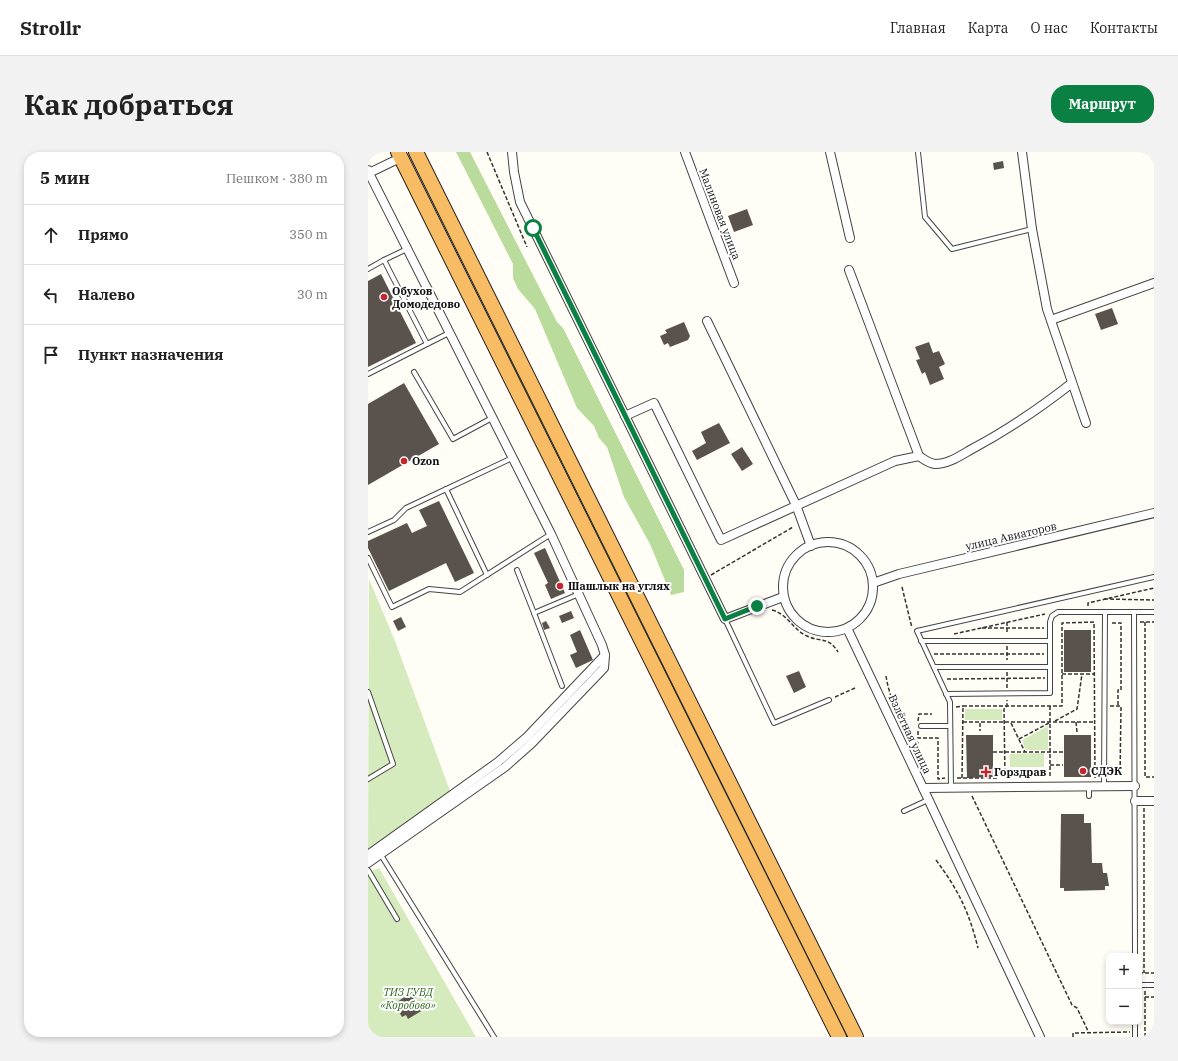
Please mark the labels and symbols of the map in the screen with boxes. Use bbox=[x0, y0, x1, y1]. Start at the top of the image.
street label: Малиновая улица bbox=[696, 166, 744, 262]
route start bbox=[524, 219, 542, 237]
place label: Обухов Домодедово bbox=[392, 284, 460, 311]
marker: Обухов Домодедово bbox=[379, 292, 389, 302]
place label: Ozon bbox=[412, 454, 440, 468]
marker: Ozon bbox=[399, 456, 409, 466]
street label: улица Авиаторов bbox=[964, 519, 1058, 553]
place label: Шашлык на углях bbox=[568, 579, 670, 593]
marker: Шашлык на углях bbox=[555, 581, 565, 591]
route end bbox=[748, 597, 766, 615]
street label: Взлётная улица bbox=[885, 692, 935, 776]
place label: СДЭК bbox=[1091, 764, 1123, 778]
place label: Горздрав bbox=[994, 765, 1047, 779]
marker: СДЭК bbox=[1078, 766, 1088, 776]
marker: Горздрав bbox=[981, 767, 991, 777]
park label: ТИЗ ГУВД «Коробово» bbox=[380, 985, 436, 1012]

